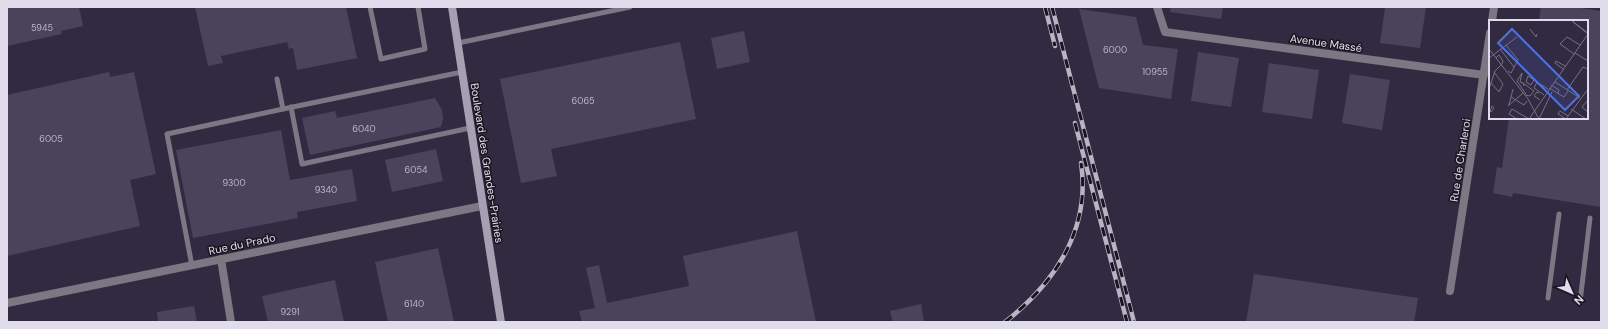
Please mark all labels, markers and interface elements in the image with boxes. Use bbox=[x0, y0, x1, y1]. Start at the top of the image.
inset map bbox=[1489, 20, 1588, 119]
house number: 5945 bbox=[31, 22, 53, 34]
street label: Avenue Massé bbox=[1289, 31, 1363, 55]
house number: 6000 bbox=[1103, 44, 1127, 56]
house number: 10955 bbox=[1142, 66, 1168, 78]
street label: Boulevard des Grandes-Prairies bbox=[467, 82, 507, 244]
house number: 6065 bbox=[572, 95, 594, 107]
street label: Rue de Charleroi bbox=[1447, 117, 1473, 203]
house number: 6040 bbox=[352, 123, 376, 135]
house number: 6005 bbox=[39, 133, 63, 145]
house number: 6054 bbox=[405, 164, 428, 176]
house number: 9300 bbox=[222, 177, 246, 189]
house number: 9340 bbox=[315, 184, 337, 196]
street label: Rue du Prado bbox=[207, 230, 277, 258]
north arrow bbox=[1552, 273, 1592, 313]
text: N bbox=[1571, 292, 1587, 308]
house number: 6140 bbox=[404, 298, 424, 310]
house number: 9291 bbox=[281, 306, 300, 318]

